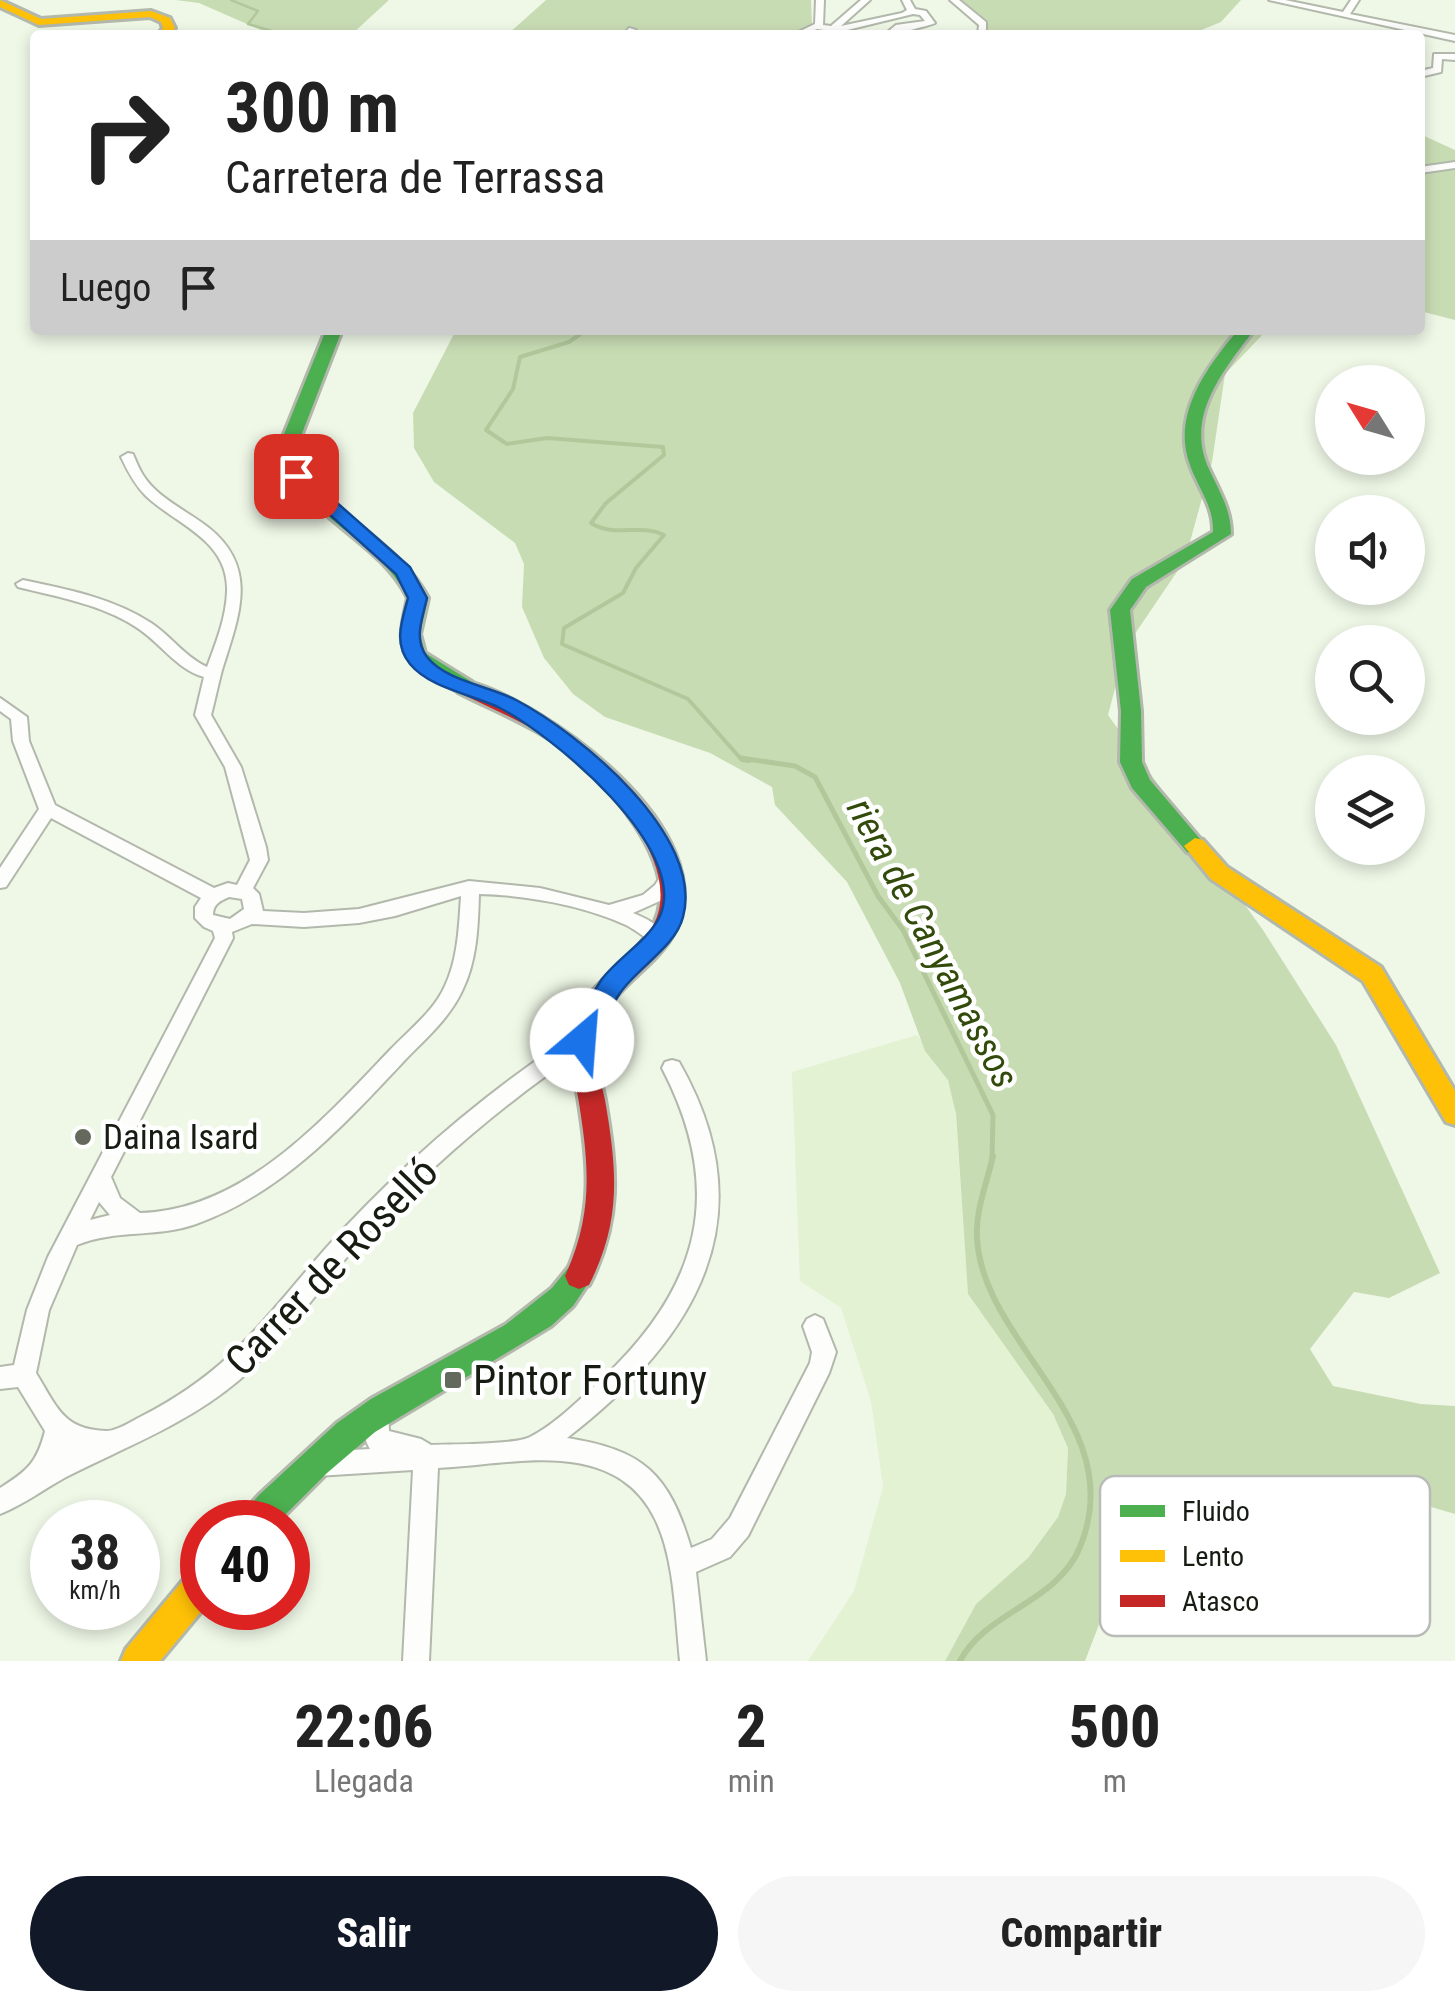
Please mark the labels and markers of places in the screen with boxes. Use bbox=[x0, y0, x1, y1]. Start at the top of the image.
pin bbox=[254, 434, 339, 519]
place label: Daina Isard bbox=[103, 1117, 259, 1158]
marker: Daina Isard bbox=[72, 1126, 94, 1148]
place label: Pintor Fortuny bbox=[473, 1356, 707, 1405]
marker: Pintor Fortuny bbox=[442, 1369, 464, 1391]

